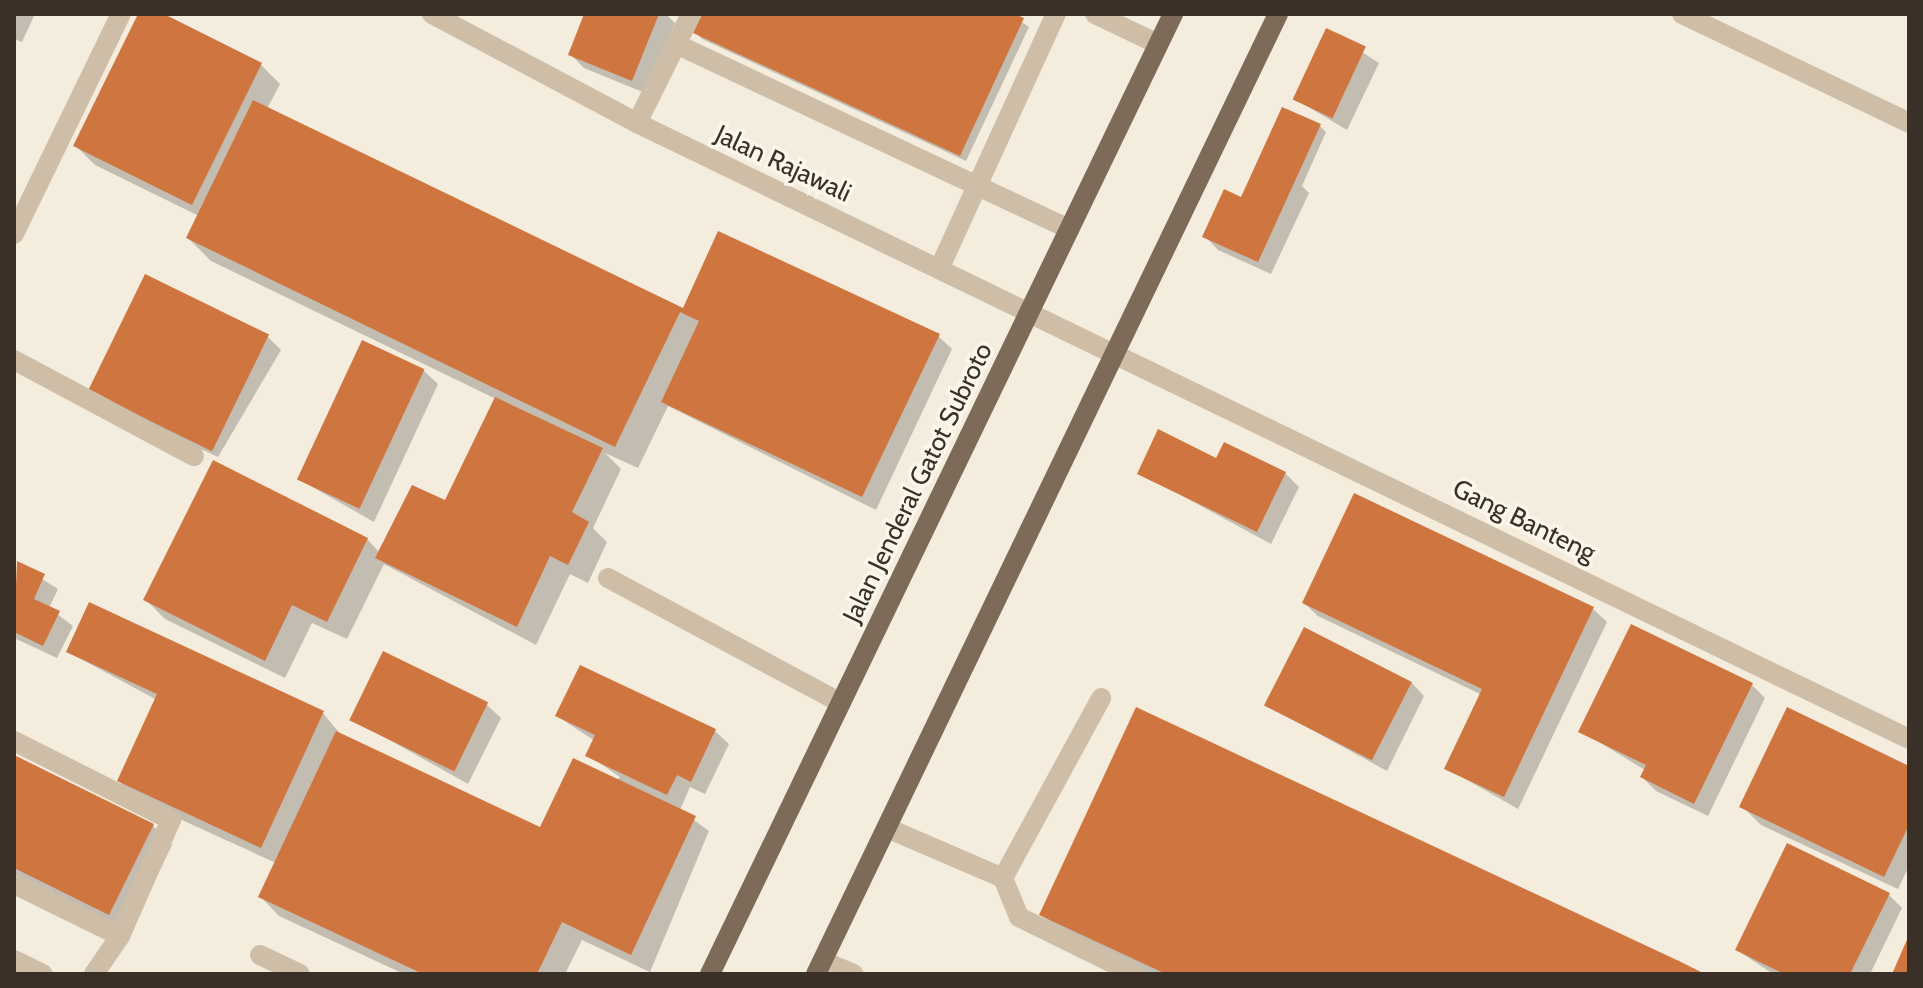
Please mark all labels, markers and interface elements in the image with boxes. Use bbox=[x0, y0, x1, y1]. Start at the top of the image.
street label: Jalan Rajawali bbox=[710, 119, 856, 209]
street label: Jalan Jenderal Gatot Subroto bbox=[837, 338, 999, 628]
street label: Gang Banteng bbox=[1447, 473, 1601, 569]

